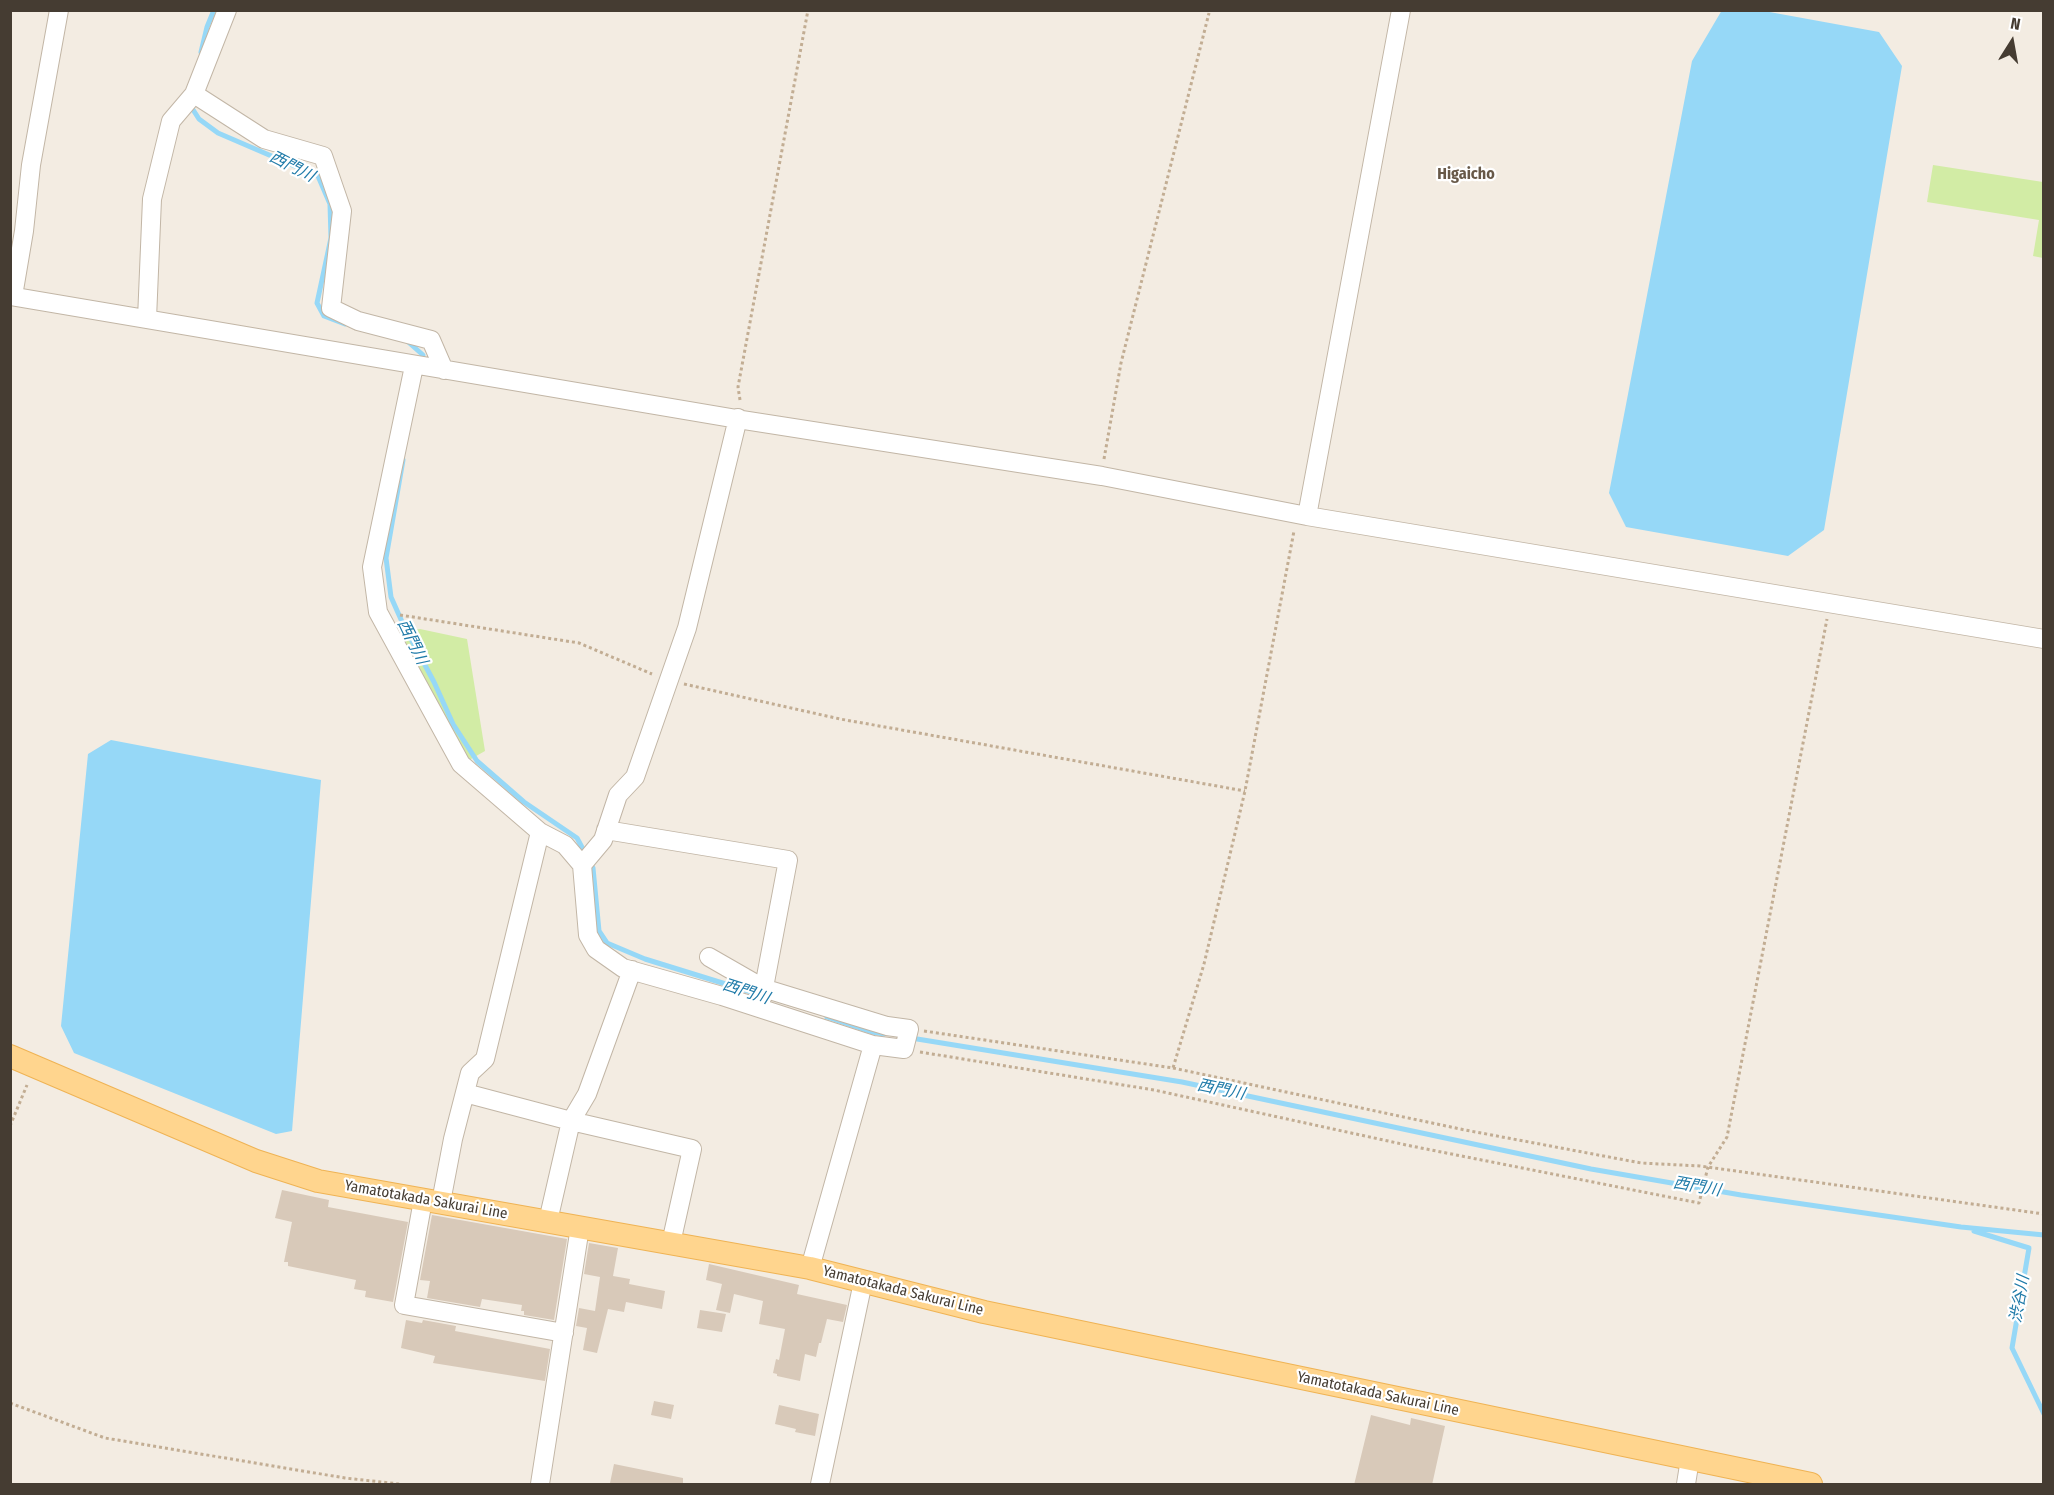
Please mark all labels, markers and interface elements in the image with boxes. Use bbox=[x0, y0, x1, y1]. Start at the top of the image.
north arrow bbox=[1982, 12, 2042, 72]
text: N bbox=[2009, 14, 2022, 34]
water label: 西門川 bbox=[266, 148, 318, 186]
district label: Higaicho bbox=[1437, 165, 1495, 185]
water label: 西門川 bbox=[393, 616, 431, 668]
water label: 西門川 bbox=[720, 975, 772, 1009]
water label: 西門川 bbox=[1196, 1076, 1246, 1104]
water label: 西門川 bbox=[1672, 1173, 1722, 1201]
street label: Yamatotakada Sakurai Line bbox=[343, 1177, 509, 1223]
street label: Yamatotakada Sakurai Line bbox=[821, 1262, 985, 1320]
water label: 渋谷川 bbox=[2006, 1274, 2034, 1324]
street label: Yamatotakada Sakurai Line bbox=[1295, 1368, 1461, 1420]

